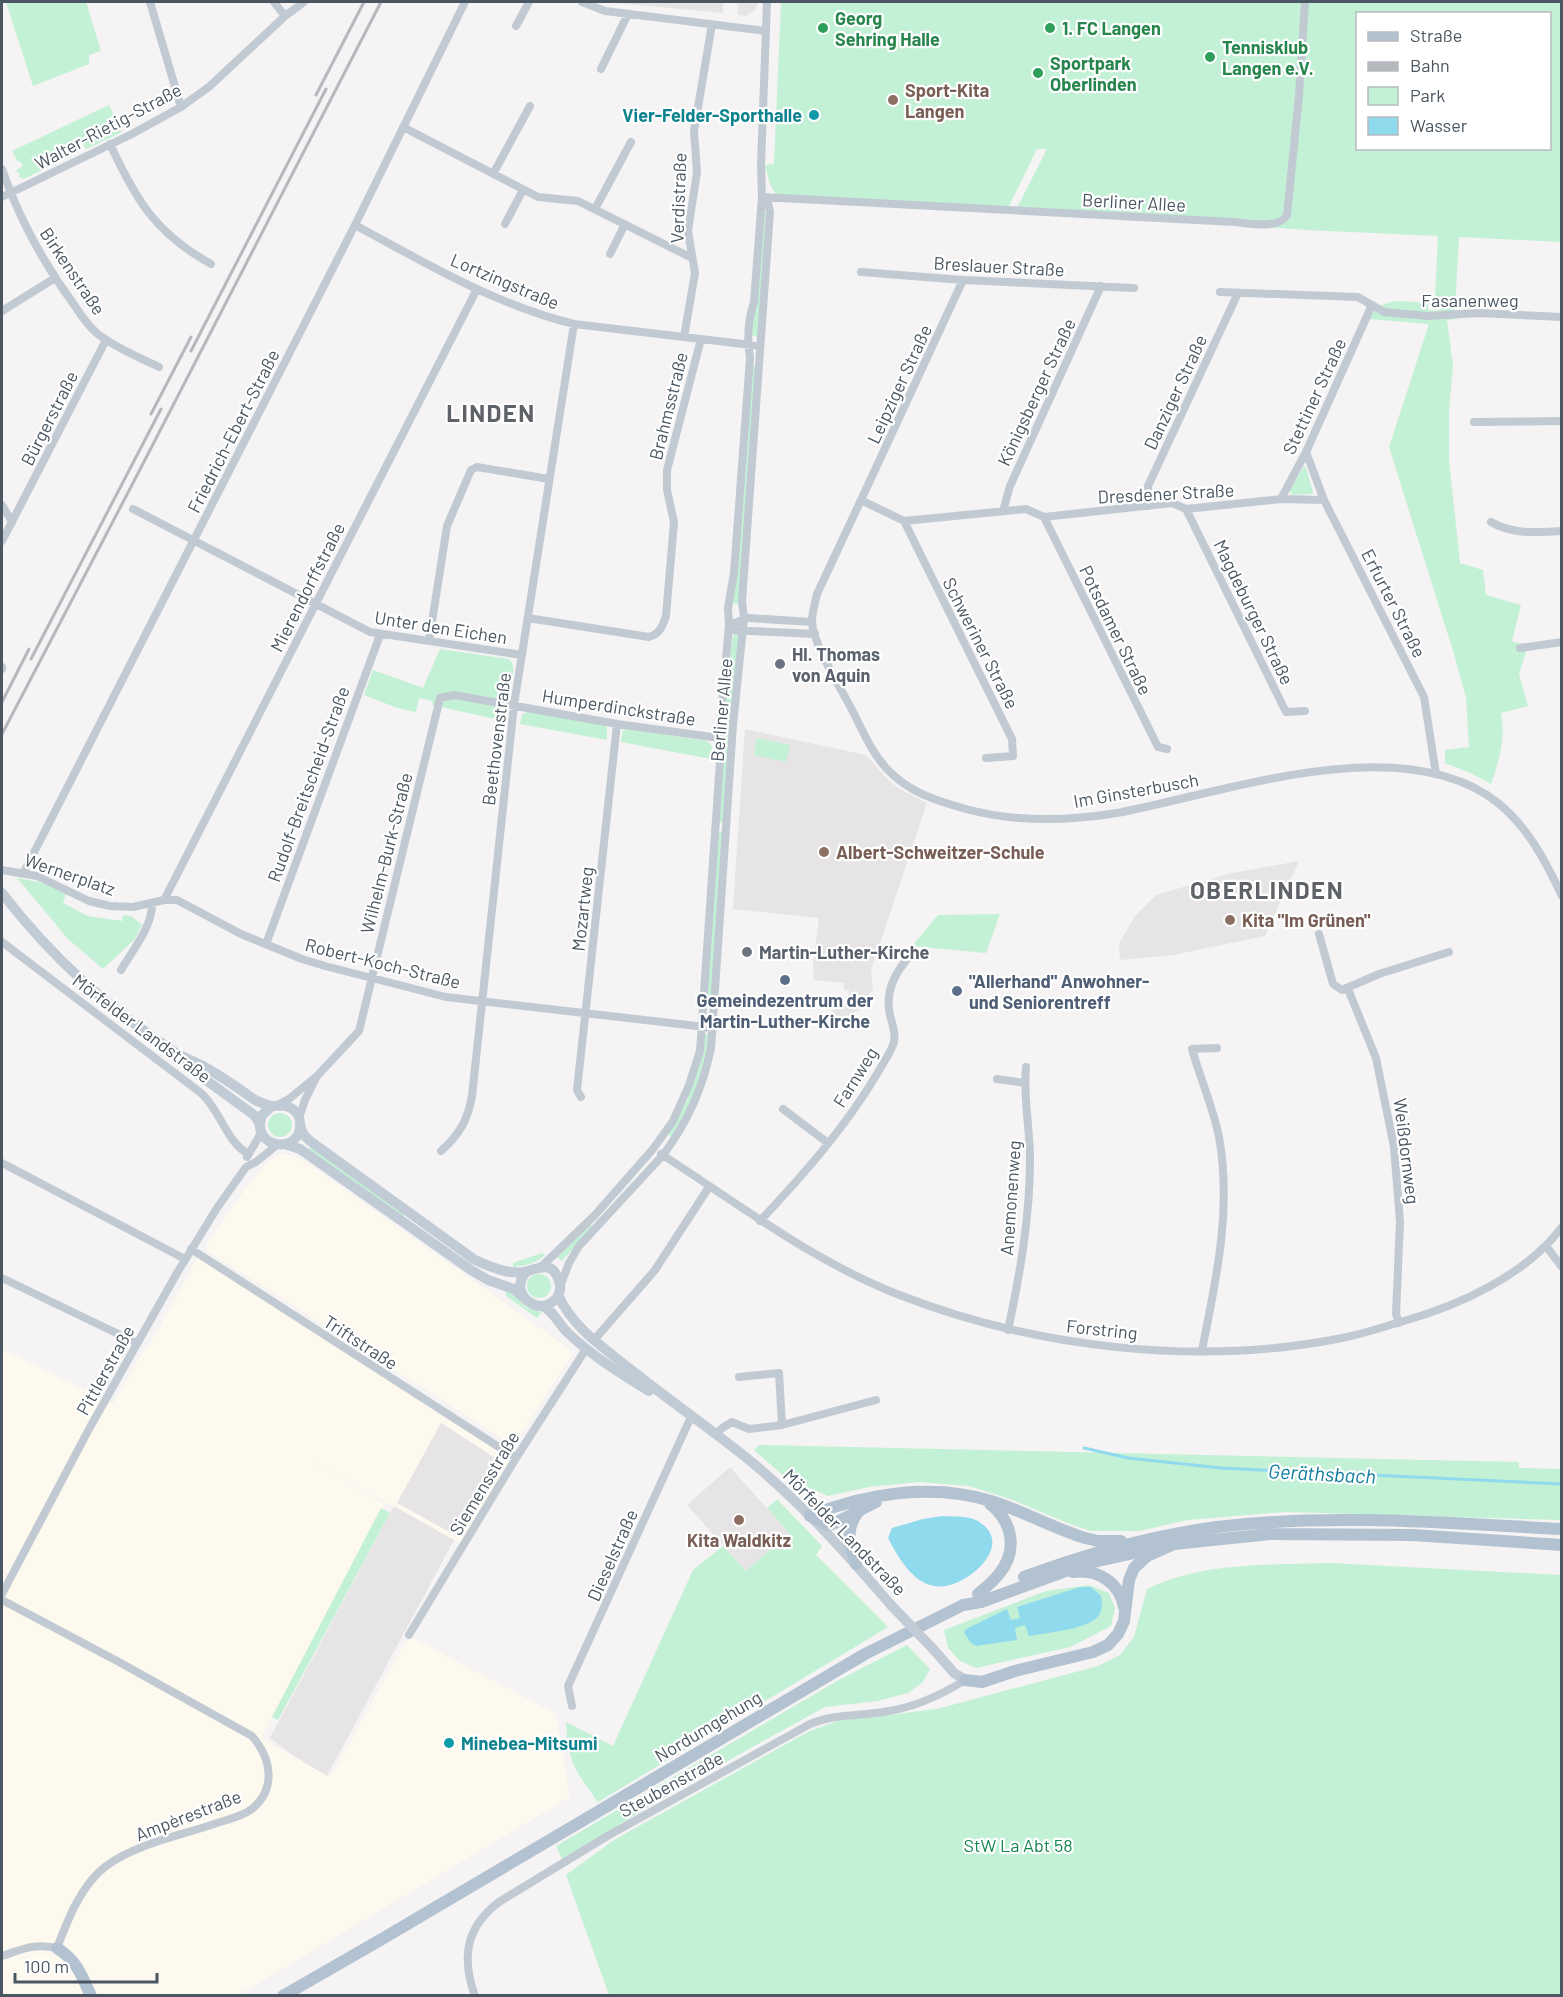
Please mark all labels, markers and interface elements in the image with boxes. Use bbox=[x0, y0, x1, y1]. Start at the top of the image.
place label: Georg Sehring Halle bbox=[835, 7, 940, 50]
legend bbox=[1356, 12, 1551, 150]
place label: 1. FC Langen bbox=[1062, 17, 1161, 39]
marker: Georg Sehring Halle bbox=[816, 21, 830, 35]
marker: 1. FC Langen bbox=[1043, 21, 1057, 35]
text: Straße bbox=[1410, 24, 1462, 46]
place label: Tennisklub Langen e.V. bbox=[1222, 36, 1314, 79]
marker: Tennisklub Langen e.V. bbox=[1203, 50, 1217, 64]
place label: Sportpark Oberlinden bbox=[1050, 52, 1137, 95]
text: Bahn bbox=[1410, 54, 1450, 76]
marker: Sportpark Oberlinden bbox=[1031, 66, 1045, 80]
street label: Walter-Rietig-Straße bbox=[31, 78, 185, 174]
place label: Sport-Kita Langen bbox=[905, 79, 989, 122]
text: Park bbox=[1410, 84, 1445, 106]
marker: Sport-Kita Langen bbox=[886, 93, 900, 107]
place label: Vier-Felder-Sporthalle bbox=[622, 104, 802, 126]
marker: Vier-Felder-Sporthalle bbox=[807, 108, 821, 122]
text: Wasser bbox=[1410, 114, 1468, 136]
street label: Verdistraße bbox=[665, 152, 691, 244]
street label: Berliner Allee bbox=[1082, 188, 1186, 216]
street label: Birkenstraße bbox=[36, 223, 110, 319]
street label: Lortzingstraße bbox=[447, 248, 563, 314]
street label: Breslauer Straße bbox=[933, 252, 1065, 280]
street label: Fasanenweg bbox=[1421, 289, 1519, 311]
street label: Königsberger Straße bbox=[992, 315, 1080, 469]
street label: Leipziger Straße bbox=[862, 321, 936, 447]
street label: Danziger Straße bbox=[1139, 331, 1211, 453]
street label: Stettiner Straße bbox=[1277, 334, 1351, 458]
street label: Friedrich-Ebert-Straße bbox=[182, 346, 284, 516]
street label: Brahmsstraße bbox=[644, 350, 692, 462]
street label: Bürgerstraße bbox=[16, 367, 82, 469]
district label: LINDEN bbox=[446, 398, 536, 427]
street label: Dresdener Straße bbox=[1097, 478, 1235, 508]
street label: Mierendorffstraße bbox=[265, 519, 349, 655]
street label: Magdeburger Straße bbox=[1209, 536, 1299, 688]
street label: Erfurter Straße bbox=[1357, 545, 1431, 661]
street label: Potsdamer Straße bbox=[1075, 562, 1157, 698]
street label: Schweriner Straße bbox=[938, 574, 1024, 712]
street label: Unter den Eichen bbox=[373, 606, 509, 648]
place label: Hl. Thomas von Aquin bbox=[792, 643, 880, 686]
street label: Berliner Allee bbox=[706, 657, 736, 763]
marker: Hl. Thomas von Aquin bbox=[773, 657, 787, 671]
street label: Beethovenstraße bbox=[477, 671, 515, 807]
street label: Rudolf-Breitscheid-Straße bbox=[262, 683, 354, 885]
street label: Humperdinckstraße bbox=[541, 684, 697, 730]
street label: Im Ginsterbusch bbox=[1072, 768, 1200, 812]
street label: Wilhelm-Burk-Straße bbox=[355, 770, 417, 936]
place label: Albert-Schweitzer-Schule bbox=[836, 841, 1045, 863]
marker: Albert-Schweitzer-Schule bbox=[817, 845, 831, 859]
street label: Wernerplatz bbox=[22, 848, 118, 900]
street label: Mozartweg bbox=[567, 866, 597, 952]
district label: OBERLINDEN bbox=[1190, 875, 1344, 904]
place label: Kita "Im Grünen" bbox=[1242, 909, 1371, 931]
marker: Kita "Im Grünen" bbox=[1223, 913, 1237, 927]
street label: Robert-Koch-Straße bbox=[303, 933, 463, 993]
place label: Martin-Luther-Kirche bbox=[759, 941, 930, 963]
marker: Martin-Luther-Kirche bbox=[740, 945, 754, 959]
street label: Mörfelder Landstraße bbox=[68, 969, 216, 1087]
place label: "Allerhand" Anwohner- und Seniorentreff bbox=[969, 970, 1149, 1013]
marker: Gemeindezentrum der Martin-Luther-Kirche bbox=[778, 973, 792, 987]
marker: "Allerhand" Anwohner- und Seniorentreff bbox=[950, 984, 964, 998]
place label: Gemeindezentrum der Martin-Luther-Kirche bbox=[696, 989, 874, 1032]
street label: Farnweg bbox=[828, 1043, 882, 1111]
street label: Weißdornweg bbox=[1390, 1097, 1424, 1205]
street label: Anemonenweg bbox=[995, 1140, 1025, 1256]
street label: Triftstraße bbox=[320, 1310, 402, 1374]
street label: Forstring bbox=[1065, 1314, 1139, 1344]
street label: Pittlerstraße bbox=[71, 1321, 139, 1419]
street label: Siemensstraße bbox=[444, 1427, 524, 1539]
water label: Geräthsbach bbox=[1268, 1458, 1376, 1488]
street label: Mörfelder Landstraße bbox=[779, 1464, 911, 1600]
street label: Dieselstraße bbox=[582, 1506, 642, 1604]
marker: Kita Waldkitz bbox=[732, 1513, 746, 1527]
place label: Kita Waldkitz bbox=[687, 1529, 791, 1551]
street label: Nordumgehung bbox=[651, 1685, 765, 1767]
place label: Minebea-Mitsumi bbox=[461, 1732, 598, 1754]
marker: Minebea-Mitsumi bbox=[442, 1736, 456, 1750]
street label: Steubenstraße bbox=[615, 1746, 727, 1822]
street label: Ampèrestraße bbox=[132, 1785, 244, 1845]
park label: StW La Abt 58 bbox=[963, 1834, 1073, 1856]
scale bar bbox=[15, 1946, 158, 1984]
text: 100 m bbox=[24, 1955, 69, 1977]

